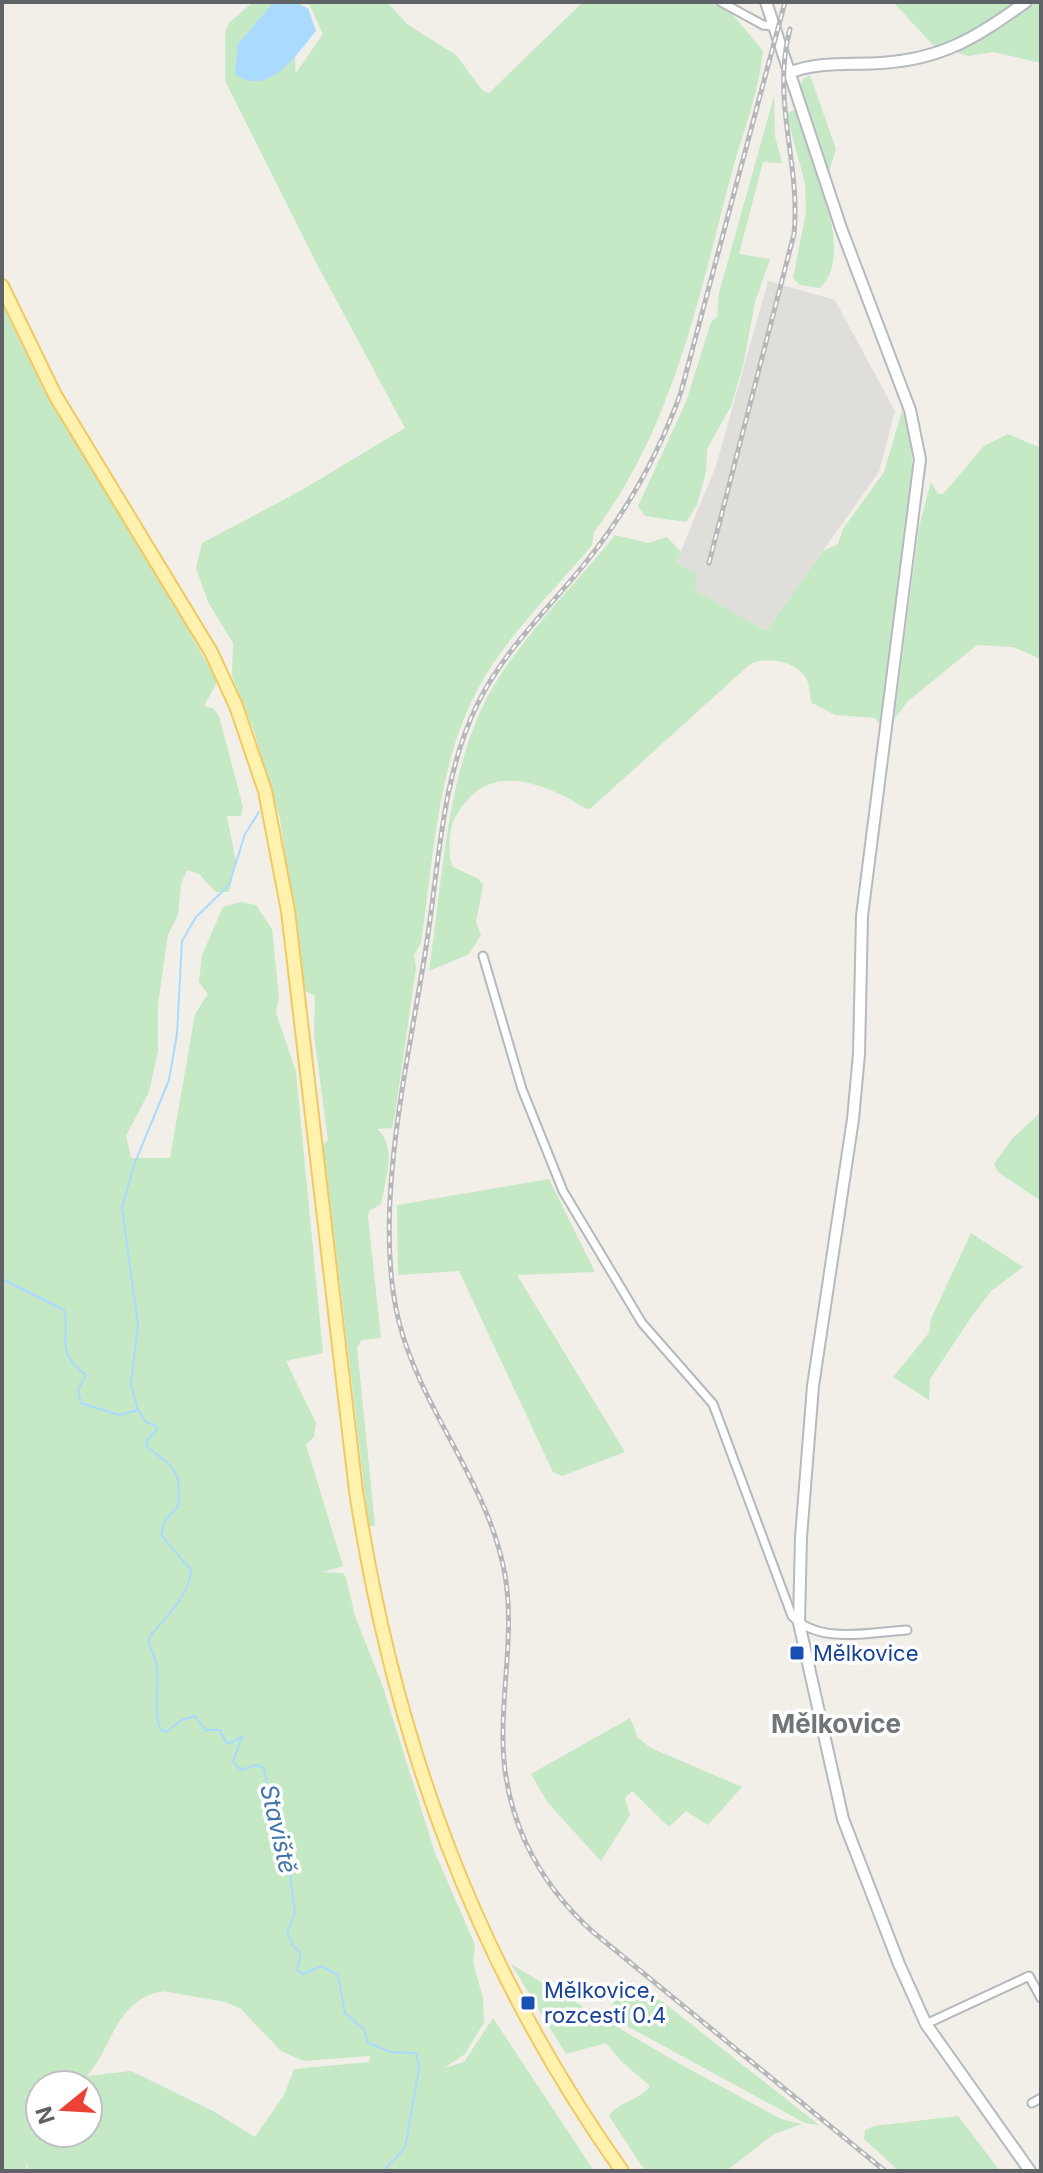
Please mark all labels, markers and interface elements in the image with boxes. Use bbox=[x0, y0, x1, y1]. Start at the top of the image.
place label: Mělkovice bbox=[813, 1640, 918, 1666]
marker: Mělkovice bbox=[788, 1644, 806, 1662]
district label: Mělkovice bbox=[771, 1708, 901, 1739]
water label: Staviště bbox=[254, 1781, 303, 1876]
place label: Mělkovice, rozcestí 0.4 bbox=[544, 1977, 666, 2028]
marker: Mělkovice, rozcestí 0.4 bbox=[519, 1994, 537, 2012]
north arrow bbox=[24, 2069, 104, 2149]
text: N bbox=[30, 2103, 60, 2127]

